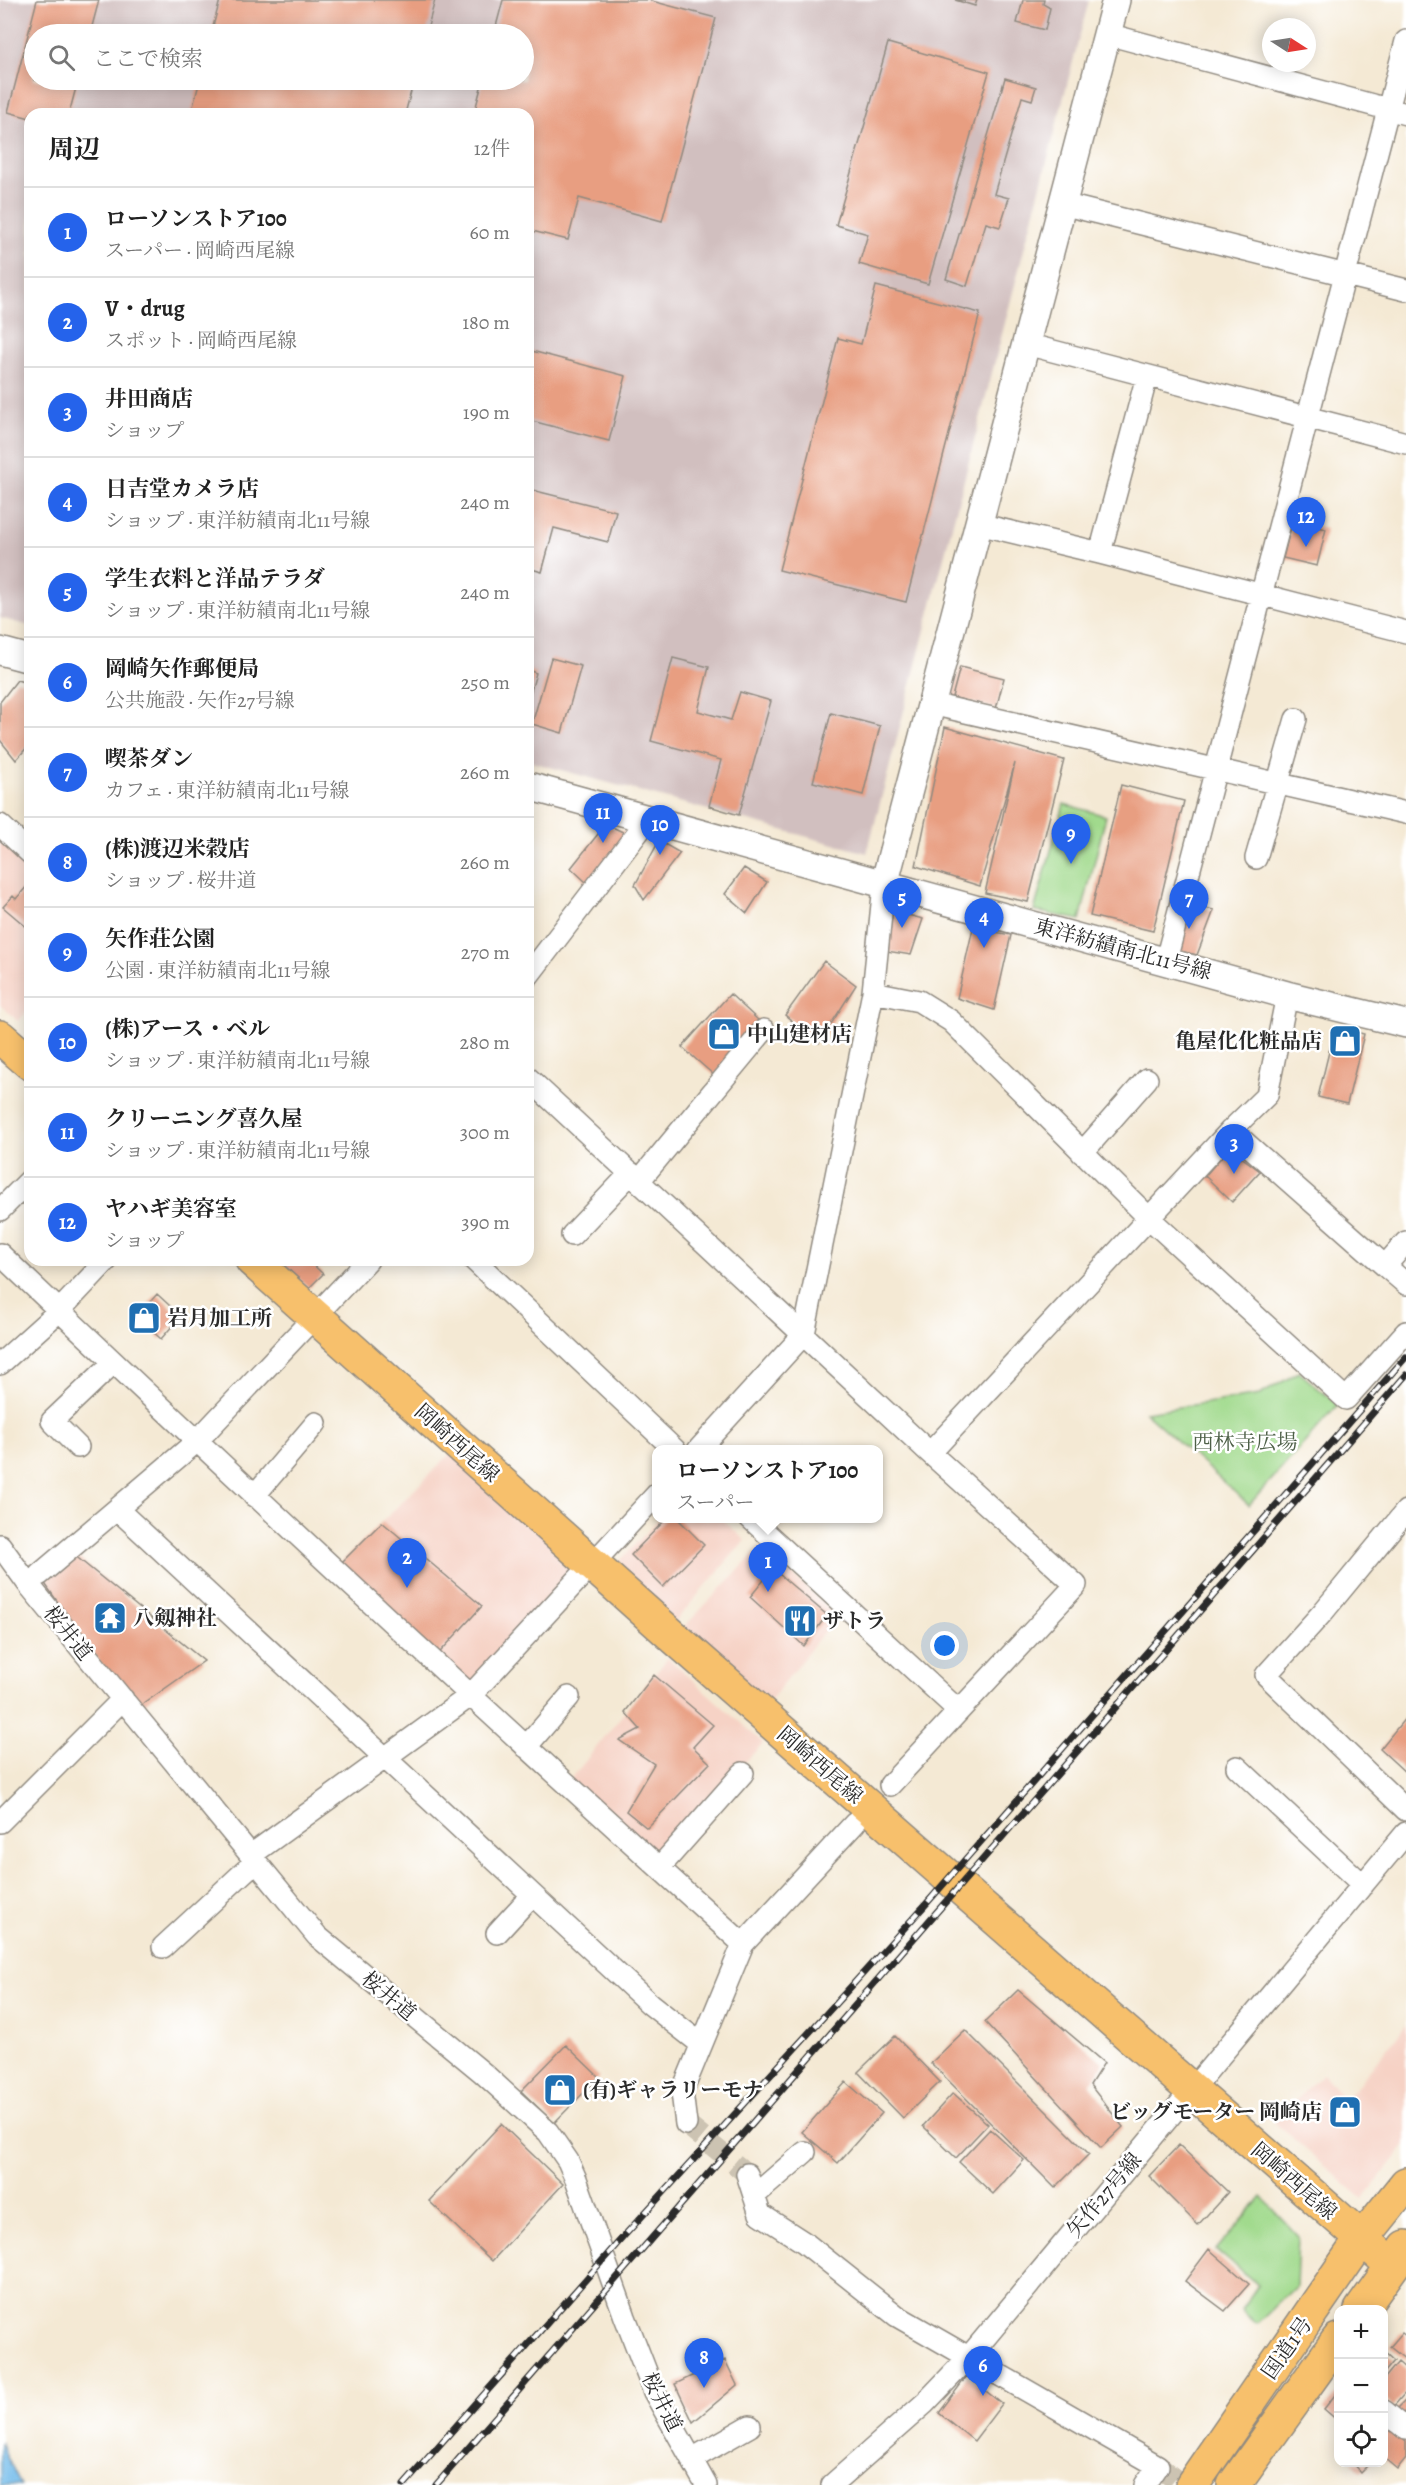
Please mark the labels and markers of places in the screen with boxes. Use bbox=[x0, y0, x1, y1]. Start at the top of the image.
pin: 12 bbox=[1286, 498, 1326, 547]
pin: 11 bbox=[584, 794, 622, 843]
pin: 10 bbox=[640, 806, 680, 855]
pin: 9 bbox=[1052, 814, 1090, 864]
pin: 5 bbox=[882, 878, 922, 928]
pin: 7 bbox=[1170, 880, 1208, 929]
pin: 4 bbox=[964, 898, 1004, 948]
shop icon: 中山建材店 bbox=[706, 1016, 742, 1052]
place label: 中山建材店 bbox=[747, 1020, 852, 1048]
shop icon: 亀屋化化粧品店 bbox=[1327, 1023, 1363, 1059]
place label: 亀屋化化粧品店 bbox=[1175, 1027, 1322, 1055]
pin: 3 bbox=[1214, 1124, 1254, 1174]
shop icon: 岩月加工所 bbox=[126, 1300, 162, 1336]
place label: 岩月加工所 bbox=[167, 1304, 272, 1332]
pin: 2 bbox=[388, 1538, 426, 1588]
pin: 1 bbox=[748, 1542, 788, 1592]
temple icon: 八剱神社 bbox=[92, 1600, 128, 1636]
restaurant icon: ザトラ bbox=[782, 1603, 818, 1639]
place label: 八剱神社 bbox=[133, 1604, 217, 1632]
place label: ザトラ bbox=[823, 1607, 886, 1635]
shop icon: (有)ギャラリーモナ bbox=[542, 2072, 578, 2108]
place label: (有)ギャラリーモナ bbox=[583, 2076, 763, 2104]
shop icon: ビッグモーター 岡崎店 bbox=[1327, 2094, 1363, 2130]
place label: ビッグモーター 岡崎店 bbox=[1110, 2098, 1322, 2126]
pin: 8 bbox=[684, 2338, 724, 2388]
pin: 6 bbox=[964, 2346, 1002, 2396]

